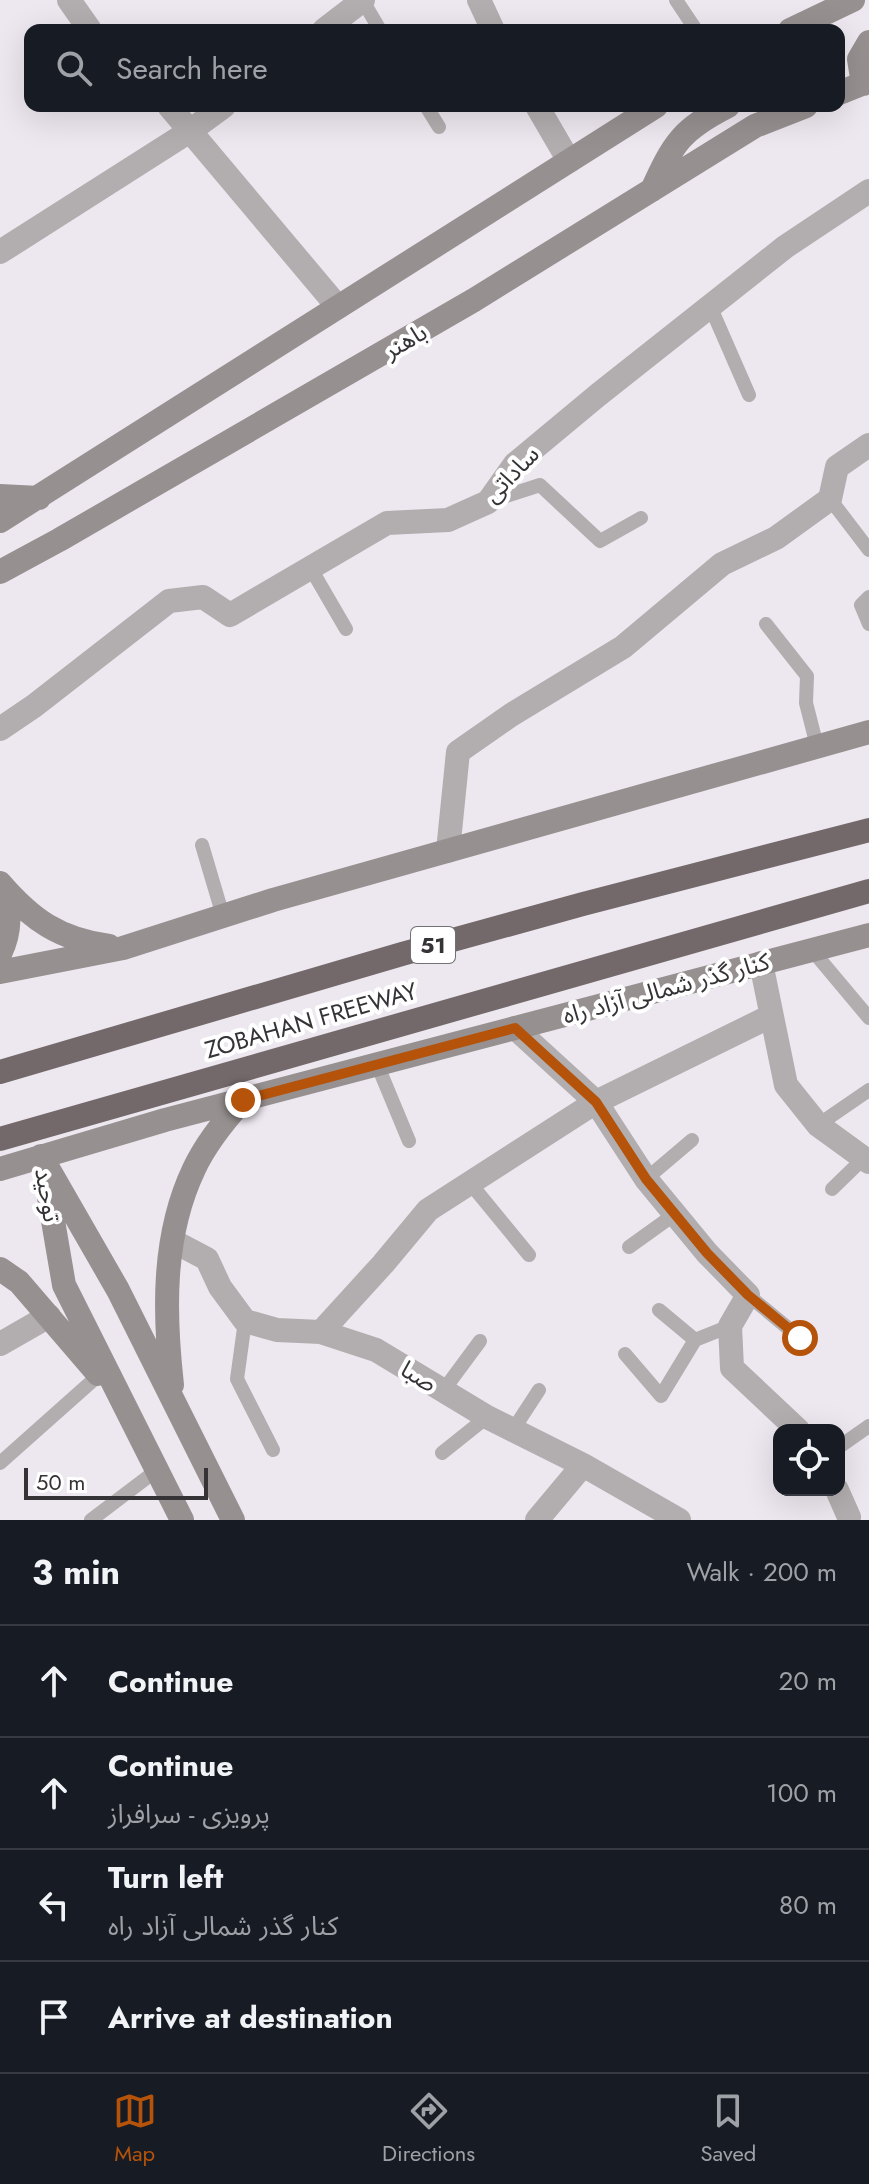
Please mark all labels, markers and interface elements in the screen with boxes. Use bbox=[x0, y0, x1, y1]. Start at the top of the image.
search box bbox=[24, 24, 845, 112]
icon: search bbox=[52, 46, 96, 90]
text: Search here bbox=[116, 47, 268, 90]
street label: باهنر bbox=[376, 315, 433, 368]
street label: ساداتی bbox=[475, 437, 547, 511]
road number: 51 bbox=[411, 927, 455, 963]
street label: کنار گذر شمالی آزاد راه bbox=[559, 943, 774, 1032]
street label: ZOBAHAN FREEWAY bbox=[201, 973, 422, 1067]
route end bbox=[225, 1082, 261, 1118]
street label: توحید bbox=[26, 1165, 70, 1225]
route start bbox=[782, 1320, 818, 1356]
street label: صبا bbox=[394, 1351, 444, 1401]
map controls bbox=[773, 1424, 845, 1496]
button: locate bbox=[773, 1424, 845, 1496]
scale bar bbox=[24, 1464, 208, 1500]
text: 50 m bbox=[36, 1466, 85, 1498]
text: 3 min bbox=[32, 1548, 120, 1597]
text: Walk · 200 m bbox=[686, 1553, 837, 1591]
icon: ahead bbox=[32, 1659, 76, 1703]
text: Continue bbox=[108, 1660, 234, 1703]
text: 20 m bbox=[779, 1662, 837, 1700]
text: Continue bbox=[108, 1744, 234, 1787]
icon: ahead bbox=[32, 1771, 76, 1815]
text: 100 m bbox=[766, 1774, 837, 1812]
text: پرویزی - سرافراز bbox=[108, 1795, 270, 1833]
text: Turn left bbox=[108, 1856, 223, 1899]
icon: left bbox=[32, 1883, 76, 1927]
text: 80 m bbox=[779, 1886, 837, 1924]
text: کنار گذر شمالی آزاد راه bbox=[108, 1907, 338, 1945]
icon: arrive bbox=[32, 1995, 76, 2039]
text: Arrive at destination bbox=[108, 1996, 393, 2039]
tab: Map bbox=[113, 2089, 157, 2169]
tab: Directions bbox=[382, 2089, 475, 2169]
tab: Saved bbox=[701, 2089, 756, 2169]

